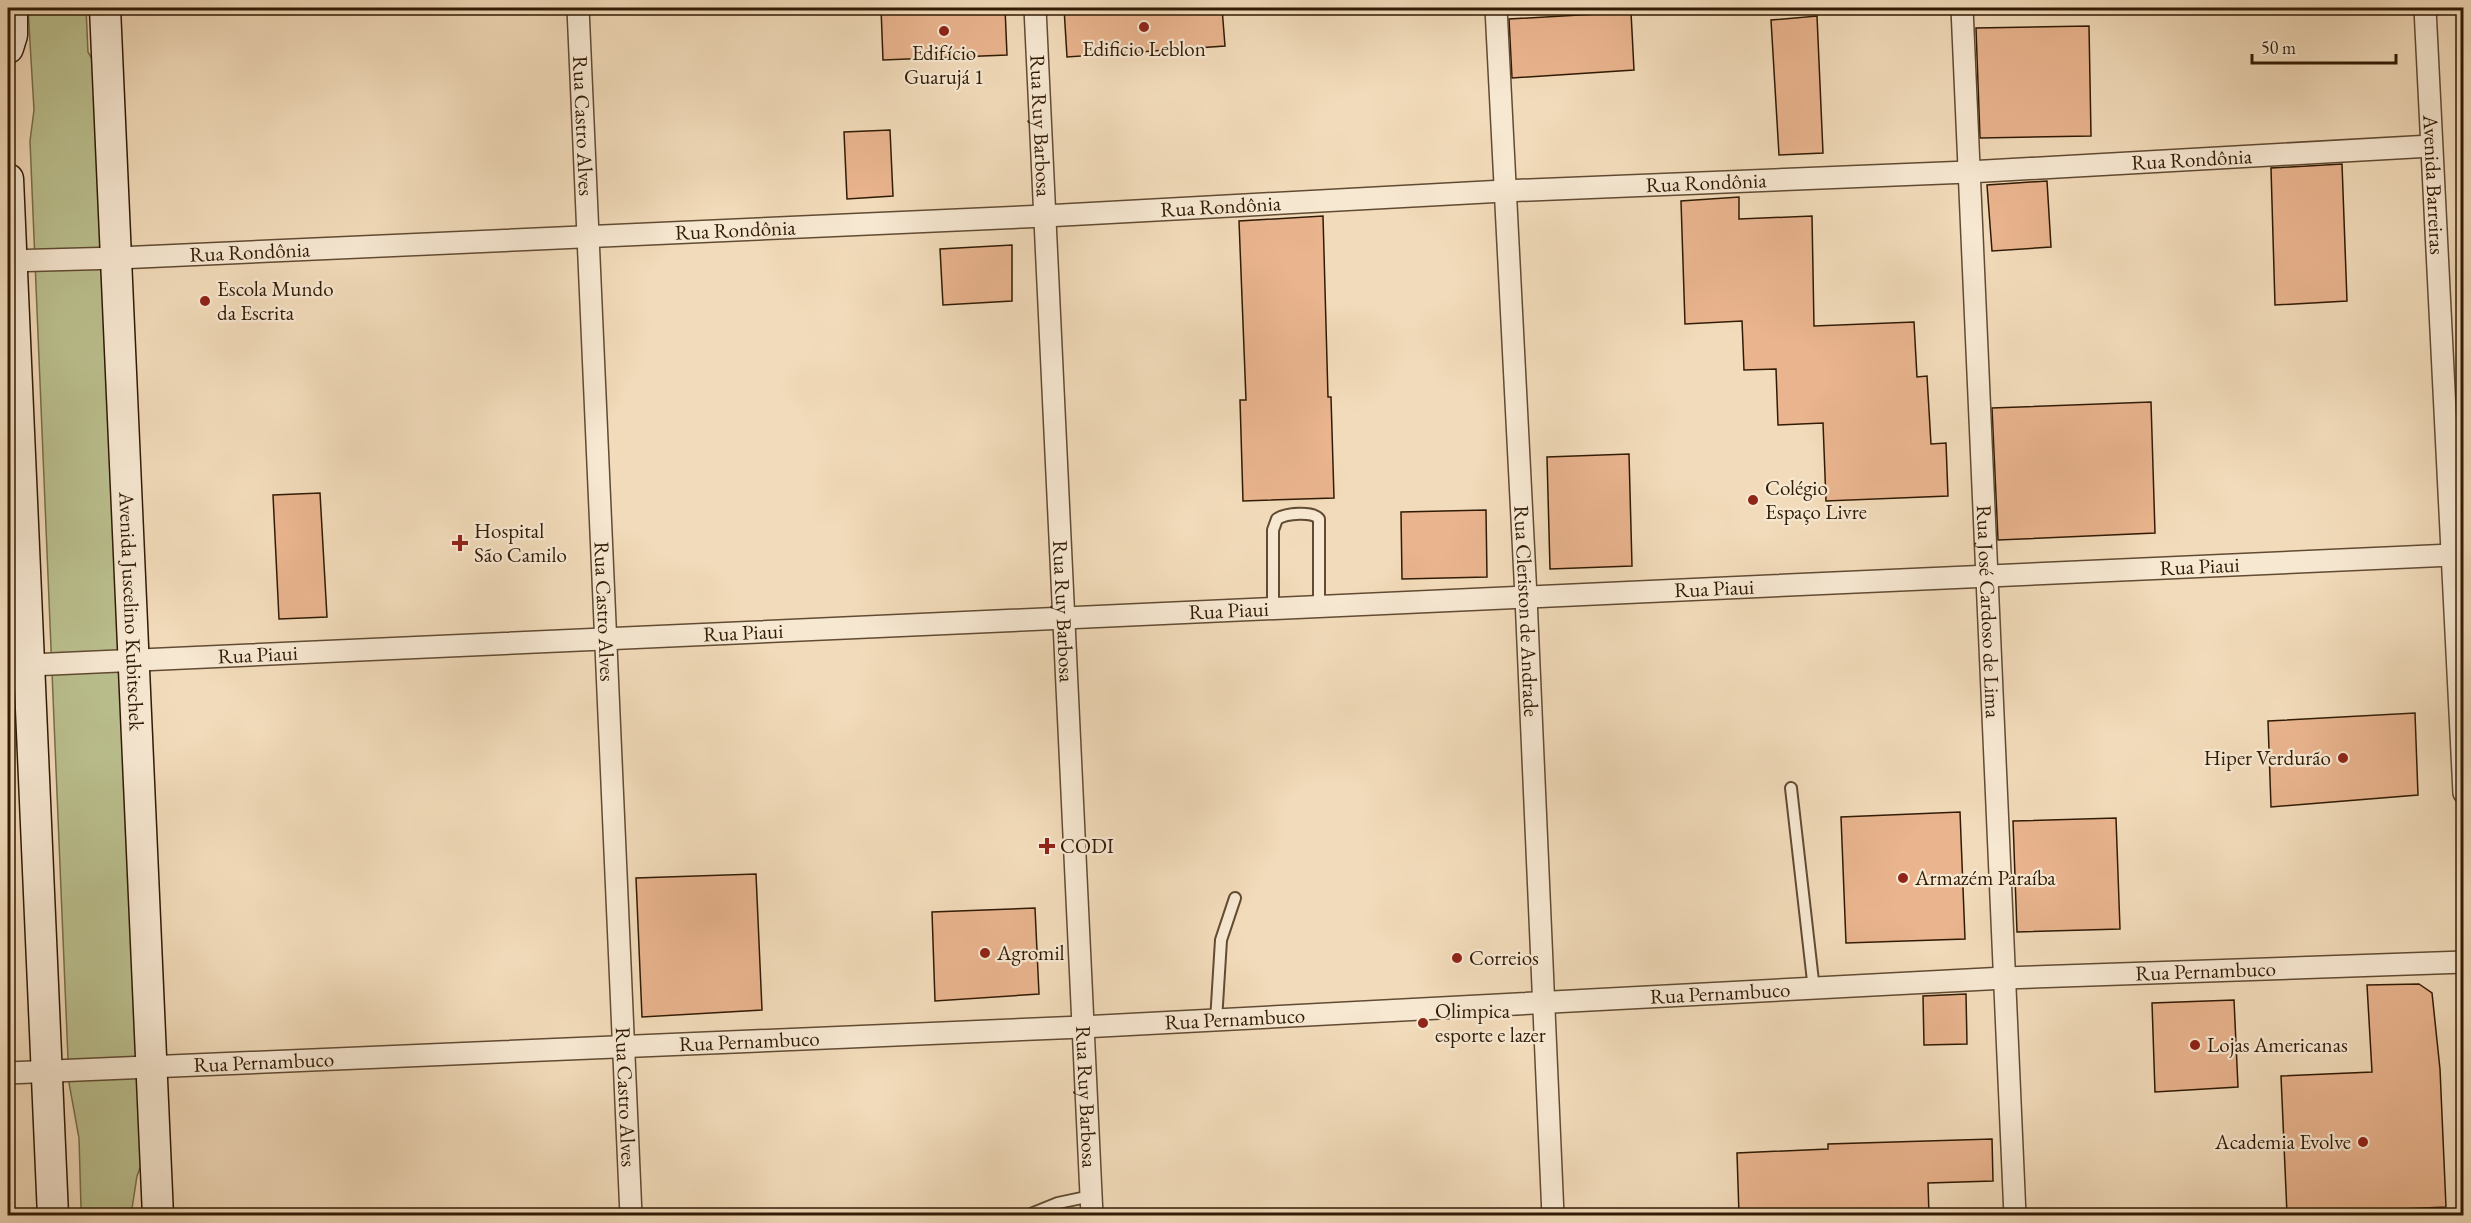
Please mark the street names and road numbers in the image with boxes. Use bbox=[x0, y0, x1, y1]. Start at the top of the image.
street label: Rua Ruy Barbosa bbox=[1024, 54, 1058, 198]
street label: Rua Castro Alves bbox=[567, 55, 600, 197]
street label: Avenida Barreiras bbox=[2417, 113, 2451, 255]
street label: Rua Rondônia bbox=[2130, 142, 2253, 176]
street label: Rua Rondônia bbox=[1645, 166, 1768, 198]
street label: Rua Rondônia bbox=[1160, 189, 1282, 223]
street label: Rua Rondônia bbox=[674, 213, 797, 246]
street label: Rua Rondônia bbox=[189, 235, 311, 268]
street label: Avenida Juscelino Kubitschek bbox=[113, 490, 151, 732]
street label: Rua José Cardoso de Lima bbox=[1971, 504, 2007, 719]
street label: Rua Cleriston de Andrade bbox=[1508, 505, 1545, 718]
street label: Rua Ruy Barbosa bbox=[1047, 540, 1081, 684]
street label: Rua Castro Alves bbox=[588, 541, 622, 682]
street label: Rua Piaui bbox=[2159, 551, 2240, 581]
street label: Rua Piaui bbox=[1674, 573, 1755, 603]
street label: Rua Piaui bbox=[1188, 595, 1269, 625]
street label: Rua Piaui bbox=[703, 617, 784, 647]
street label: Rua Piaui bbox=[217, 639, 298, 669]
street label: Rua Pernambuco bbox=[2135, 955, 2276, 986]
street label: Rua Pernambuco bbox=[1649, 975, 1791, 1010]
street label: Rua Pernambuco bbox=[1164, 1001, 1306, 1036]
street label: Rua Pernambuco bbox=[678, 1024, 820, 1057]
street label: Rua Ruy Barbosa bbox=[1070, 1025, 1104, 1169]
street label: Rua Castro Alves bbox=[610, 1026, 643, 1168]
street label: Rua Pernambuco bbox=[193, 1045, 335, 1078]

